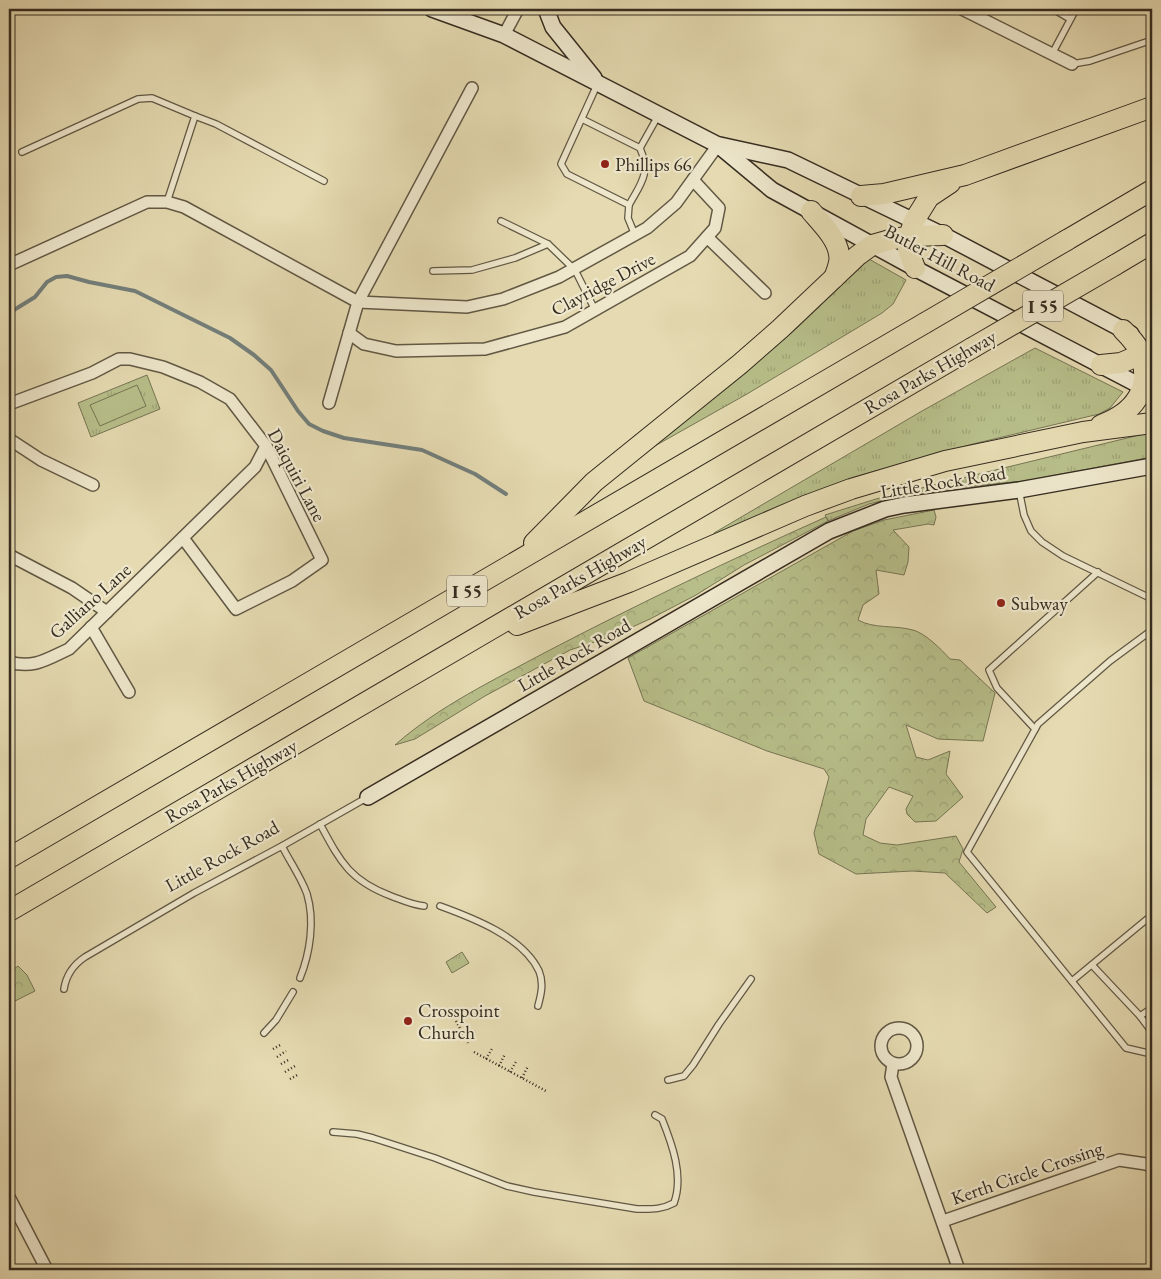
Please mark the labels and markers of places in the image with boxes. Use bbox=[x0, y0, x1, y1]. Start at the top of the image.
place label: Phillips 66 bbox=[615, 152, 692, 177]
marker: Phillips 66 bbox=[599, 158, 611, 170]
place label: Subway bbox=[1011, 591, 1068, 616]
marker: Subway bbox=[995, 597, 1007, 609]
place label: Crosspoint Church bbox=[418, 998, 499, 1045]
marker: Crosspoint Church bbox=[402, 1015, 414, 1027]

